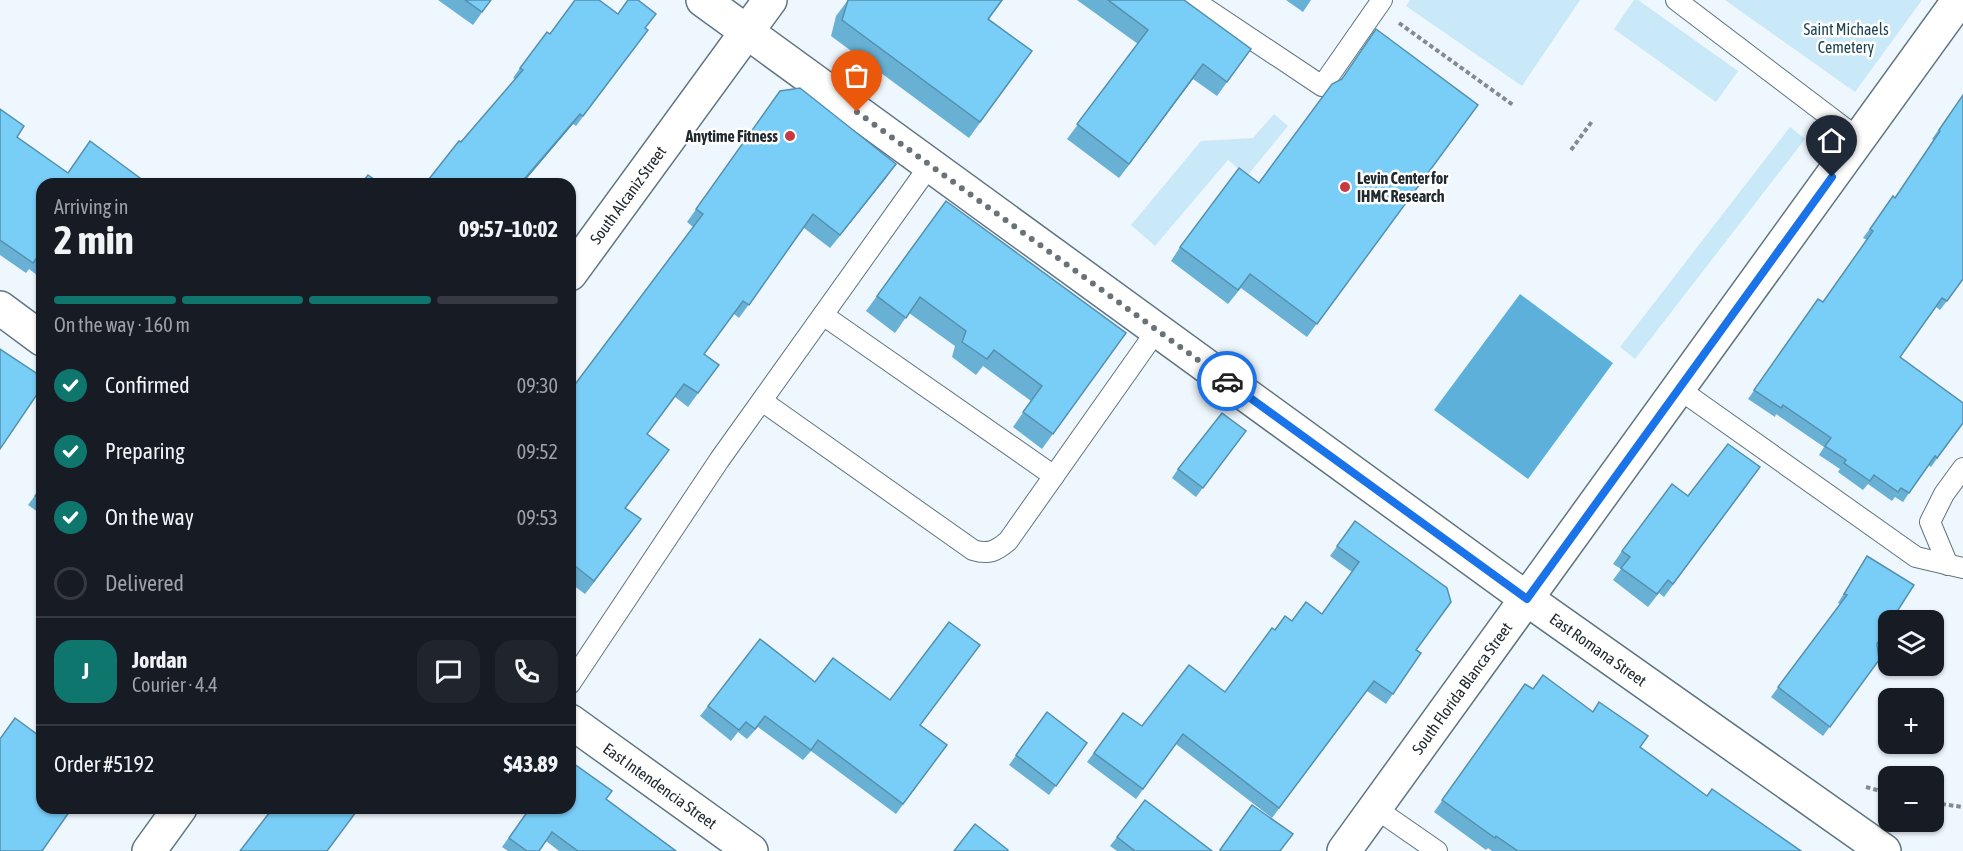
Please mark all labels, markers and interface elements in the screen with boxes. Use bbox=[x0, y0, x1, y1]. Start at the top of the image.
park label: Saint Michaels Cemetery bbox=[1803, 20, 1889, 57]
pin bbox=[831, 50, 882, 112]
icon: bag bbox=[840, 59, 873, 92]
pin bbox=[1806, 115, 1857, 177]
icon: home bbox=[1815, 124, 1848, 157]
place label: Anytime Fitness bbox=[684, 127, 778, 145]
marker: Anytime Fitness bbox=[783, 129, 797, 143]
street label: South Alcaniz Street bbox=[586, 142, 670, 247]
place label: Levin Center for IHMC Research bbox=[1357, 169, 1448, 205]
marker: Levin Center for IHMC Research bbox=[1338, 180, 1352, 194]
text: Arriving in bbox=[54, 195, 128, 218]
text: 09:57–10:02 bbox=[459, 216, 558, 242]
text: 2 min bbox=[54, 218, 134, 262]
text: On the way · 160 m bbox=[54, 313, 190, 336]
courier bbox=[1197, 351, 1257, 411]
icon: car bbox=[1211, 365, 1244, 398]
icon: check bbox=[54, 369, 87, 402]
text: Confirmed bbox=[105, 372, 190, 398]
text: 09:30 bbox=[517, 374, 558, 397]
icon: check bbox=[54, 435, 87, 468]
text: Preparing bbox=[105, 438, 185, 464]
text: 09:52 bbox=[517, 440, 558, 463]
icon: check bbox=[54, 501, 87, 534]
text: On the way bbox=[105, 504, 194, 530]
text: 09:53 bbox=[517, 506, 558, 529]
text: Delivered bbox=[105, 570, 184, 596]
street label: East Romana Street bbox=[1547, 609, 1650, 690]
map controls bbox=[1878, 610, 1944, 832]
button: layers bbox=[1878, 610, 1944, 676]
street label: South Florida Blanca Street bbox=[1408, 618, 1516, 757]
button: chat bbox=[417, 640, 480, 703]
button: phone bbox=[495, 640, 558, 703]
text: Jordan bbox=[132, 647, 187, 673]
text: J bbox=[82, 658, 89, 684]
text: Courier · 4.4 bbox=[132, 673, 218, 696]
button: + bbox=[1878, 688, 1944, 754]
street label: East Intendencia Street bbox=[600, 739, 721, 833]
text: Order #5192 bbox=[54, 751, 154, 777]
text: $43.89 bbox=[503, 751, 558, 777]
button: − bbox=[1878, 766, 1944, 832]

